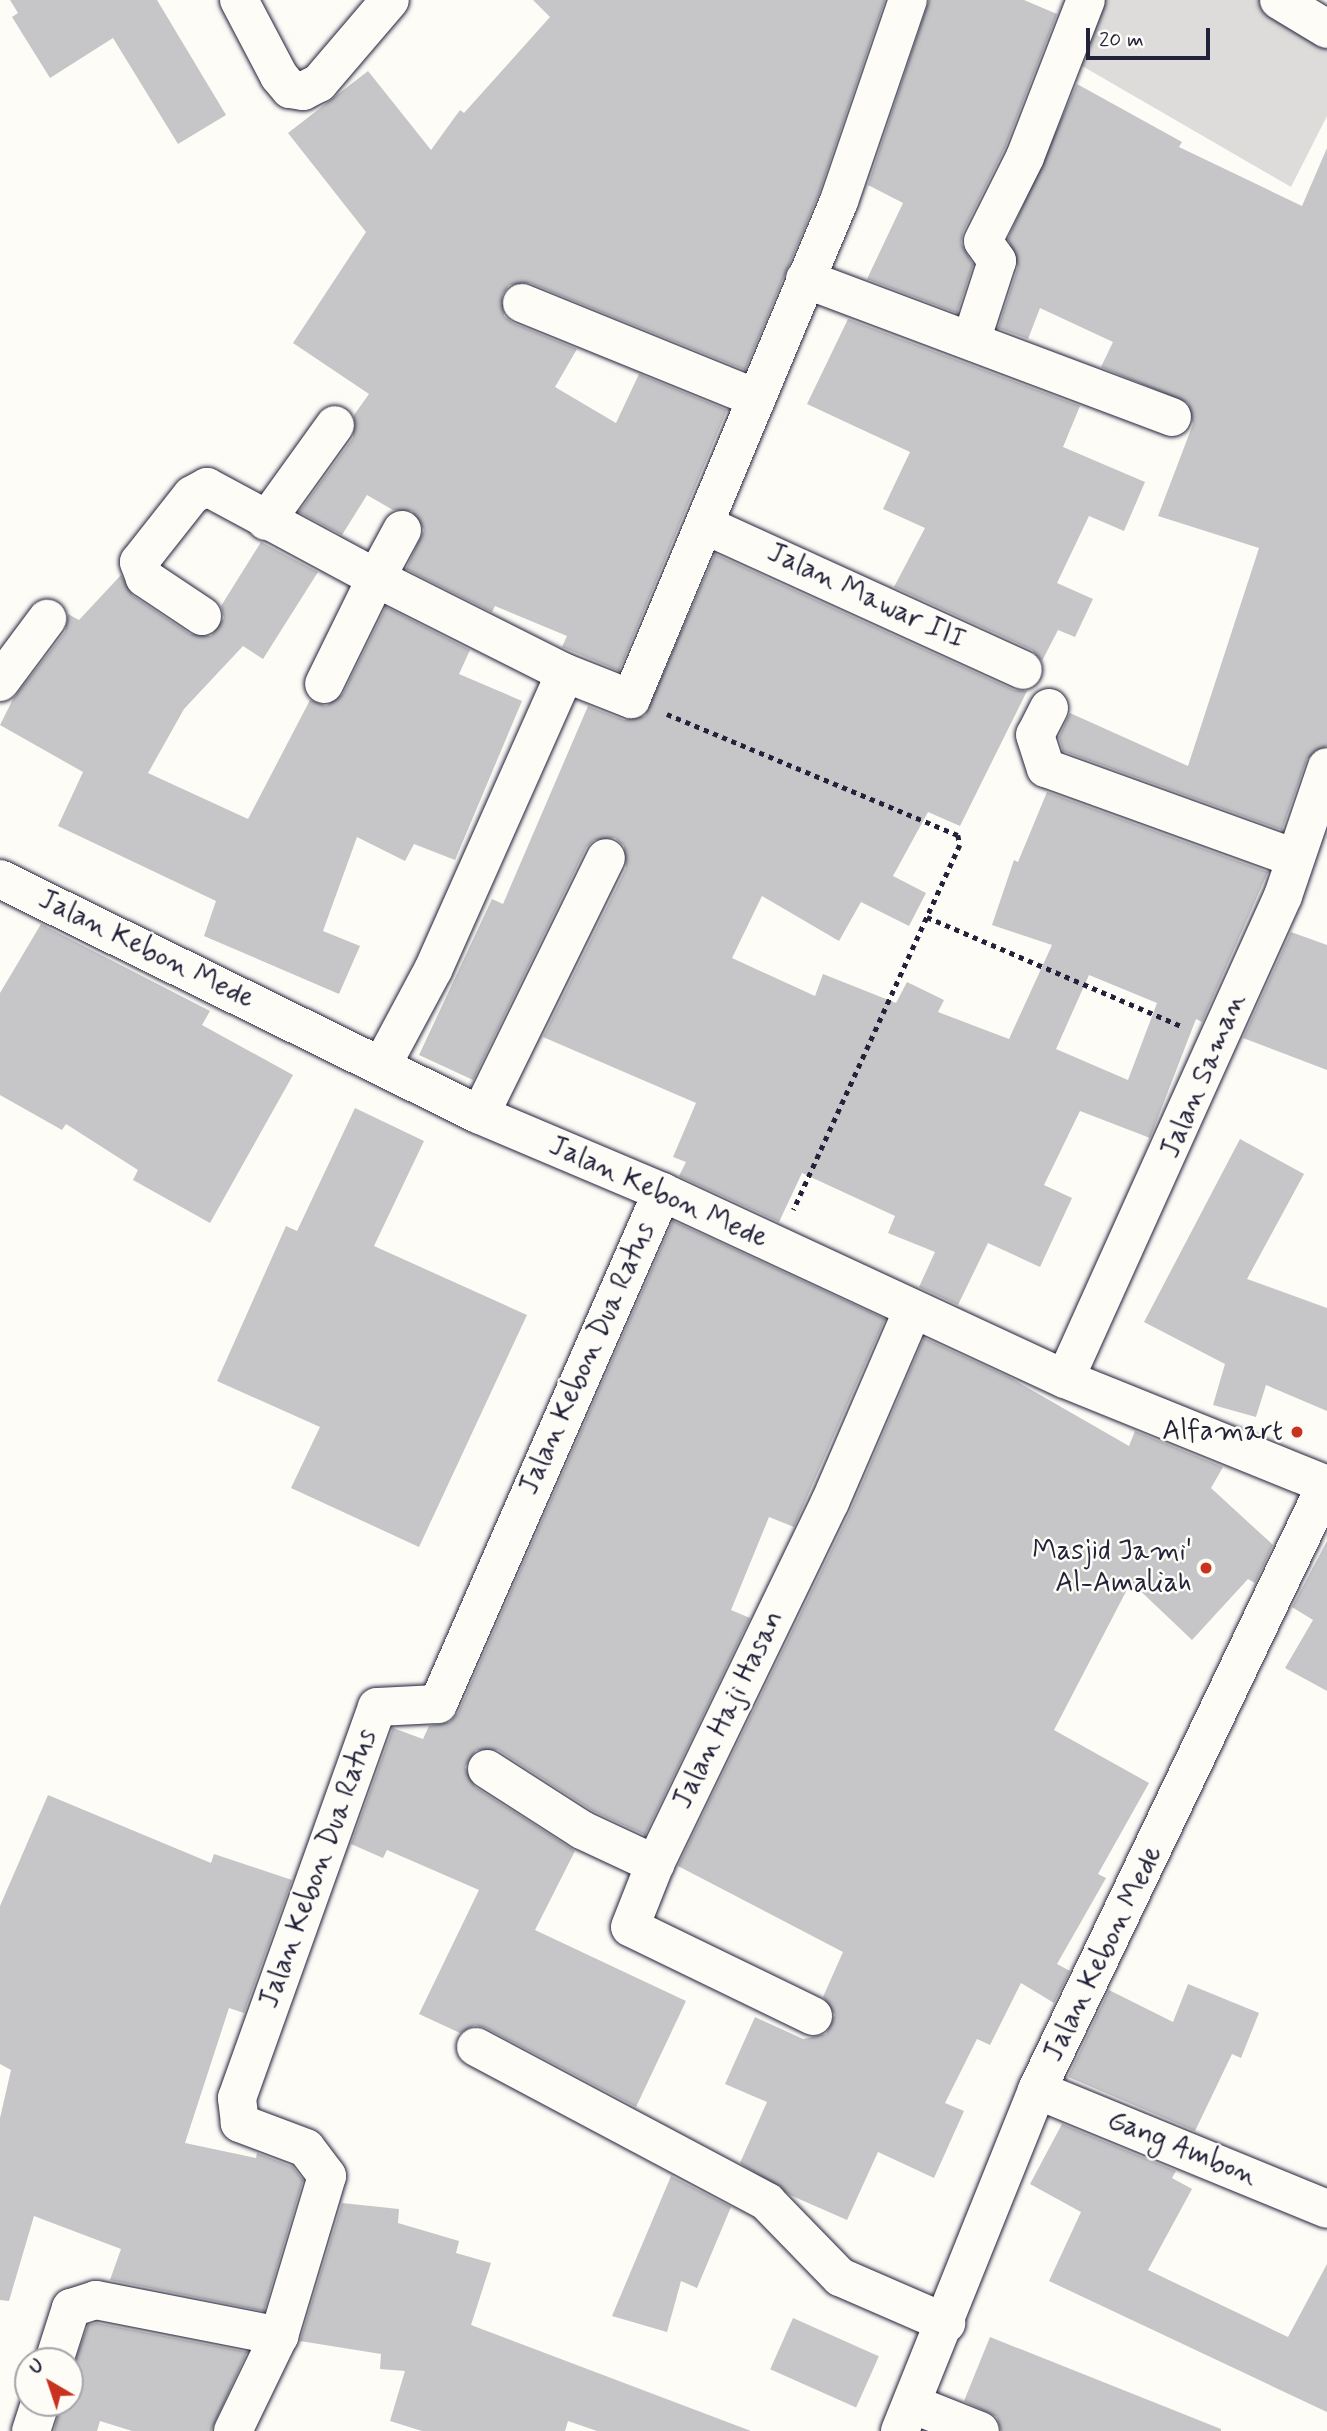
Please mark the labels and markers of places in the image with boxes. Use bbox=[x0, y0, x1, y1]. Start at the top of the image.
place label: Alfamart bbox=[1162, 1415, 1283, 1449]
marker: Alfamart bbox=[1289, 1424, 1305, 1440]
place label: Masjid Jami' Al-Amaliah bbox=[1036, 1535, 1192, 1601]
marker: Masjid Jami' Al-Amaliah bbox=[1198, 1560, 1214, 1576]

